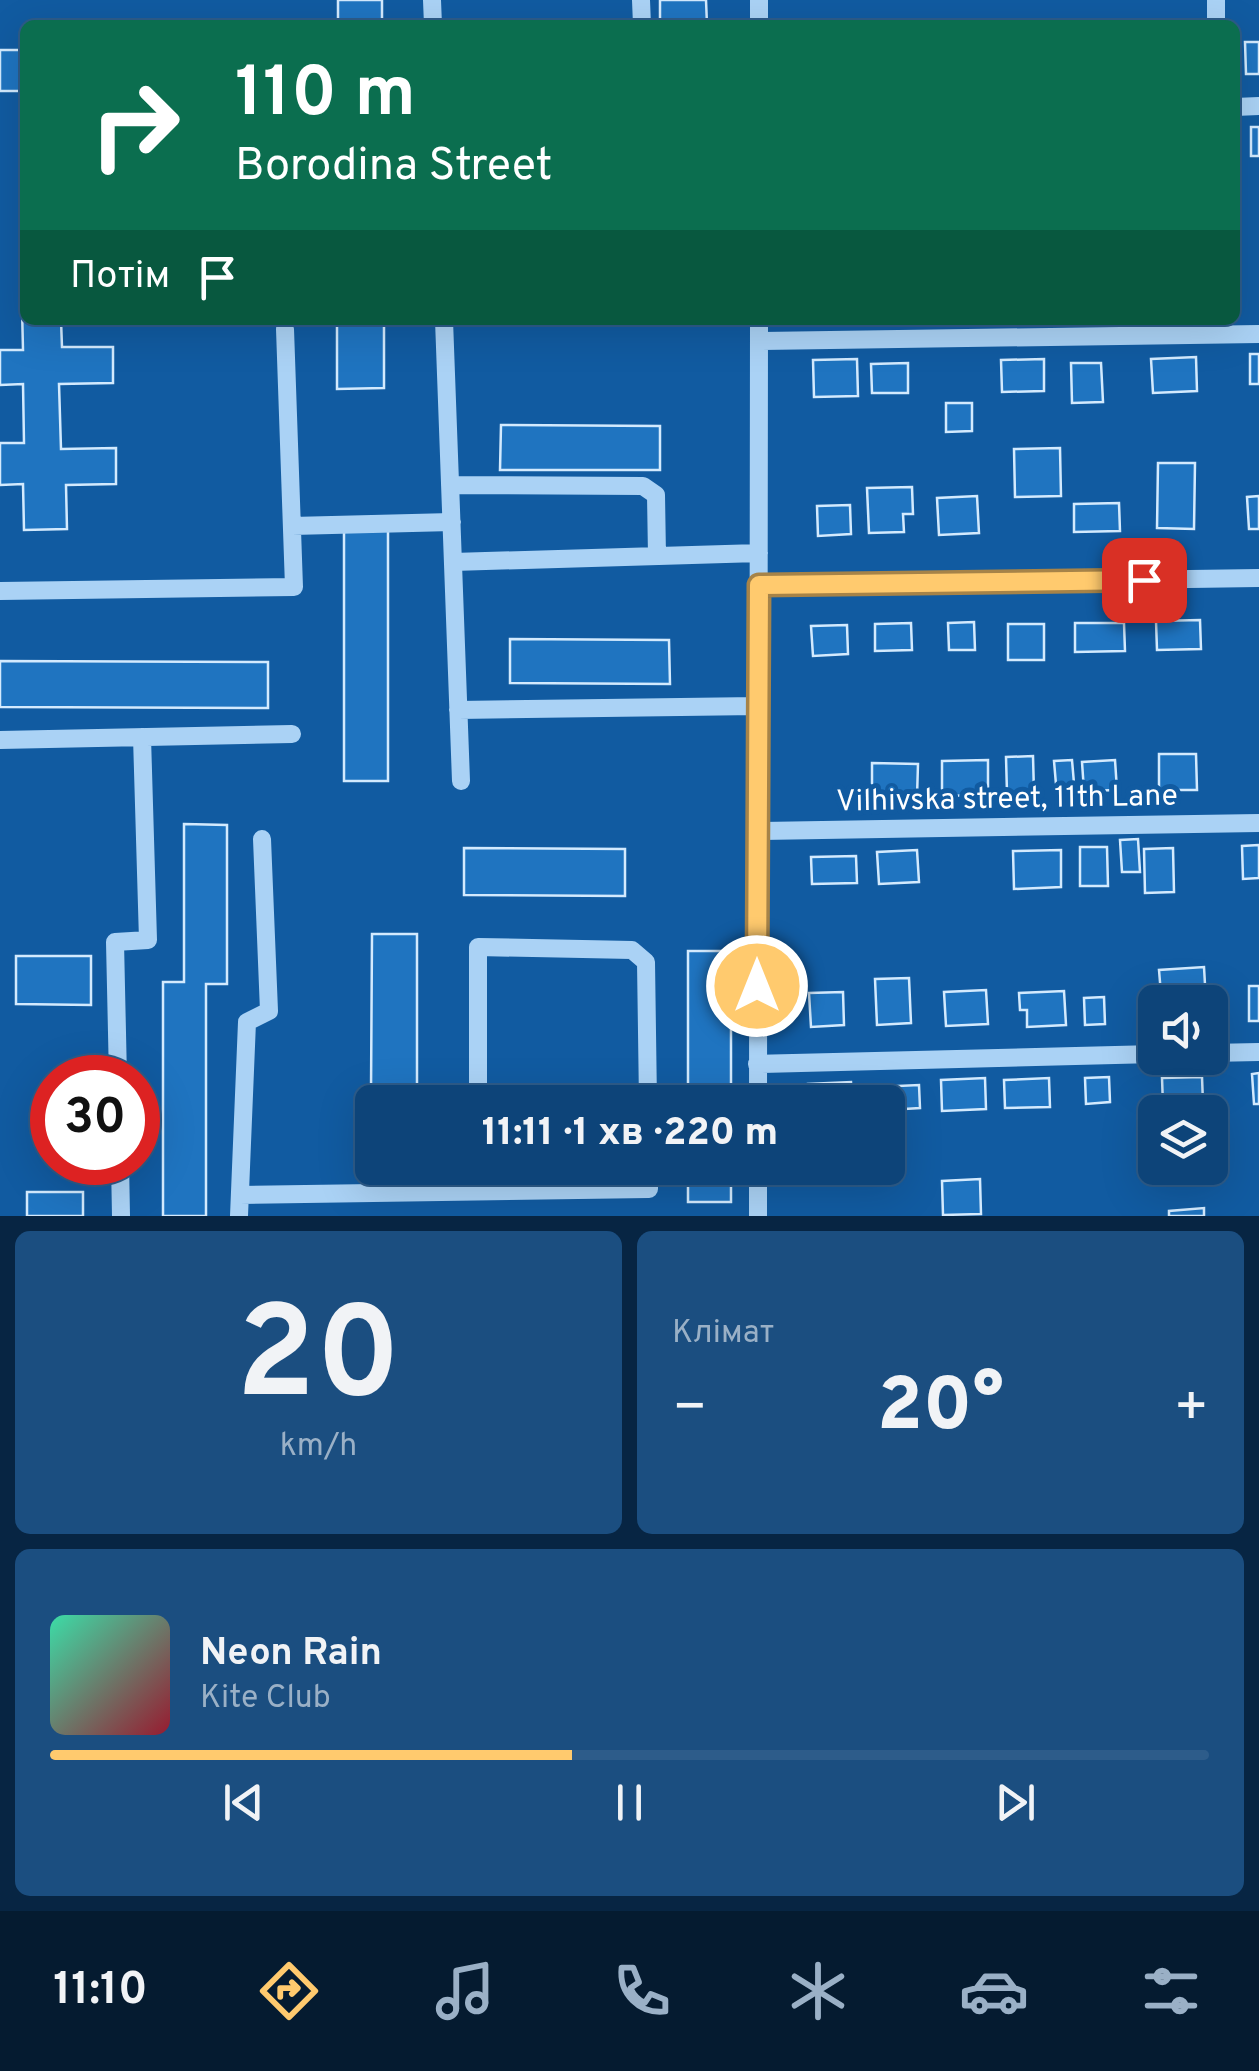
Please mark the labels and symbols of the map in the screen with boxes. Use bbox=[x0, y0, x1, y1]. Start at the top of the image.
pin bbox=[1102, 538, 1187, 623]
street label: Vilhivska street, 11th Lane bbox=[836, 779, 1178, 821]
position arrow bbox=[705, 934, 809, 1038]
speed limit sign: 30 bbox=[30, 1055, 160, 1185]

